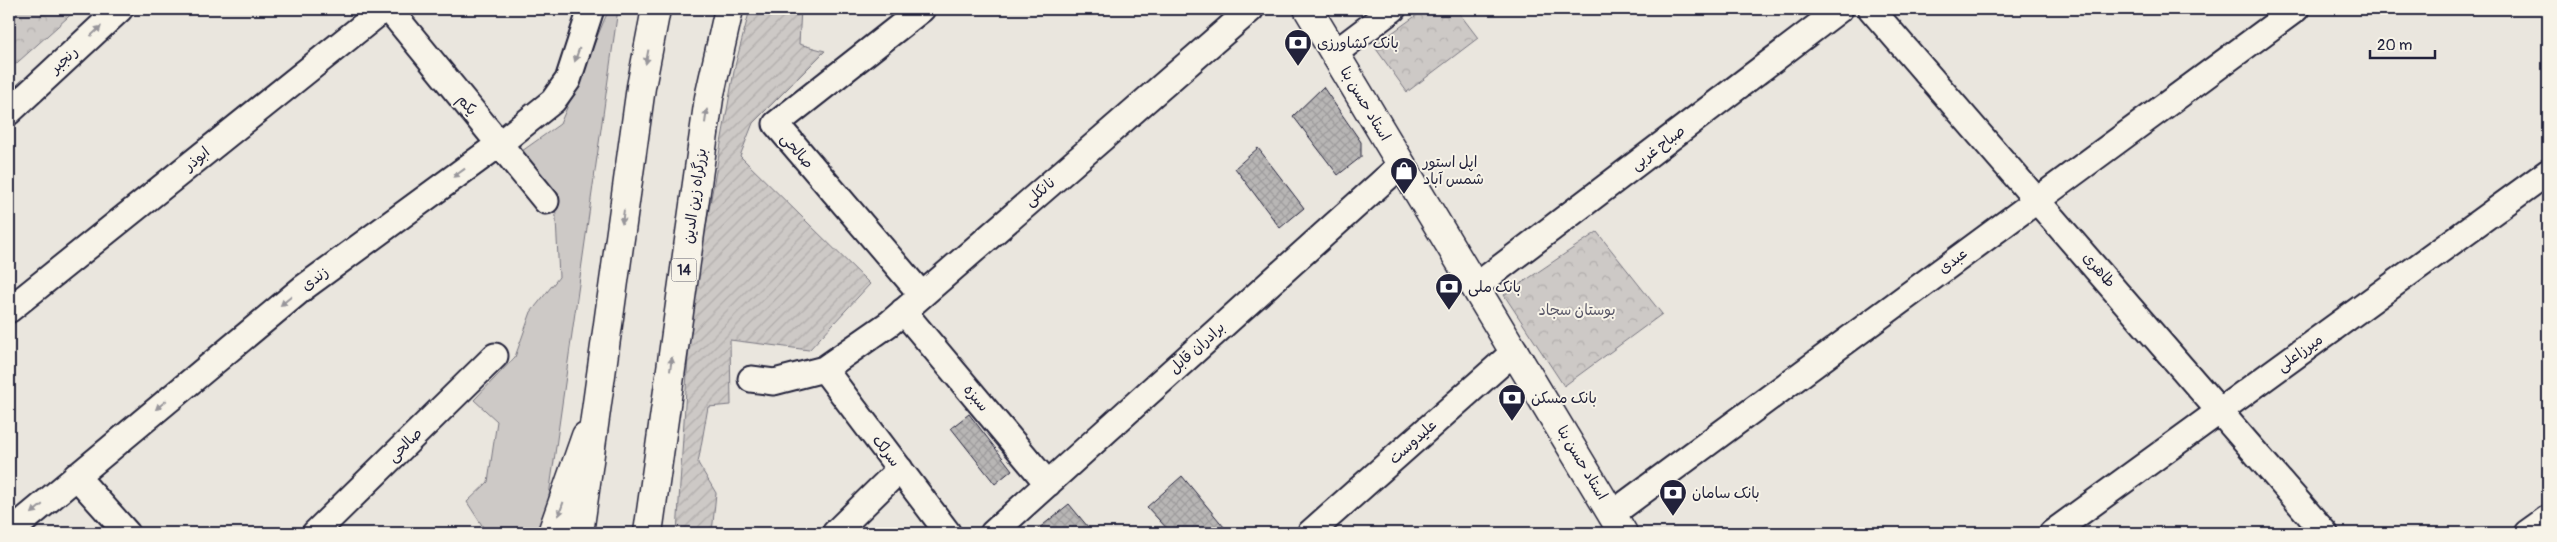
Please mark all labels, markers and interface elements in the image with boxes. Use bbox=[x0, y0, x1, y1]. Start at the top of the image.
one-way arrow bbox=[90, 25, 102, 37]
bank icon: بانک کشاورزی bbox=[1283, 28, 1313, 67]
scale bar bbox=[2370, 28, 2434, 60]
place label: بانک کشاورزی bbox=[1317, 34, 1399, 53]
text: 20 m bbox=[2377, 36, 2412, 55]
street label: رنجبر bbox=[45, 42, 82, 79]
one-way arrow bbox=[573, 48, 580, 63]
one-way arrow bbox=[642, 49, 650, 65]
street label: استاد حسن بنا bbox=[1335, 63, 1395, 145]
street label: یکم bbox=[451, 91, 481, 120]
one-way arrow bbox=[703, 108, 711, 124]
street label: صباح غربی bbox=[1627, 121, 1689, 175]
street label: صالحی bbox=[776, 129, 818, 173]
street label: ابوذر bbox=[179, 143, 214, 176]
street label: بزرگراه زین الدین bbox=[679, 147, 711, 245]
place label: اپل استور شمس آباد bbox=[1422, 153, 1484, 189]
shop icon: اپل استور شمس آباد bbox=[1389, 156, 1419, 195]
one-way arrow bbox=[453, 168, 466, 179]
street label: نانکلی bbox=[1021, 173, 1059, 211]
one-way arrow bbox=[619, 210, 627, 226]
street label: عبدی bbox=[1935, 244, 1971, 278]
street label: طاهری bbox=[2078, 248, 2120, 292]
road number: 14 bbox=[672, 258, 696, 282]
street label: زندی bbox=[298, 263, 332, 295]
bank icon: بانک ملی bbox=[1434, 272, 1464, 311]
place label: بانک ملی bbox=[1468, 278, 1521, 297]
one-way arrow bbox=[280, 296, 293, 307]
park label: بوستان سجاد bbox=[1538, 301, 1616, 320]
street label: برادران قابل bbox=[1165, 318, 1229, 378]
street label: میرزاعلی bbox=[2273, 330, 2327, 376]
one-way arrow bbox=[667, 355, 675, 371]
street label: سبزه bbox=[959, 380, 993, 416]
bank icon: بانک مسکن bbox=[1497, 383, 1527, 422]
place label: بانک مسکن bbox=[1531, 389, 1597, 408]
one-way arrow bbox=[156, 399, 168, 411]
street label: علیدوست bbox=[1385, 416, 1441, 468]
street label: استاد حسن بنا bbox=[1552, 422, 1612, 504]
street label: صالحی bbox=[384, 424, 426, 466]
street label: سرلک bbox=[868, 431, 904, 471]
bank icon: بانک سامان bbox=[1658, 478, 1688, 517]
place label: بانک سامان bbox=[1692, 484, 1760, 503]
one-way arrow bbox=[557, 502, 565, 517]
one-way arrow bbox=[30, 504, 43, 515]

